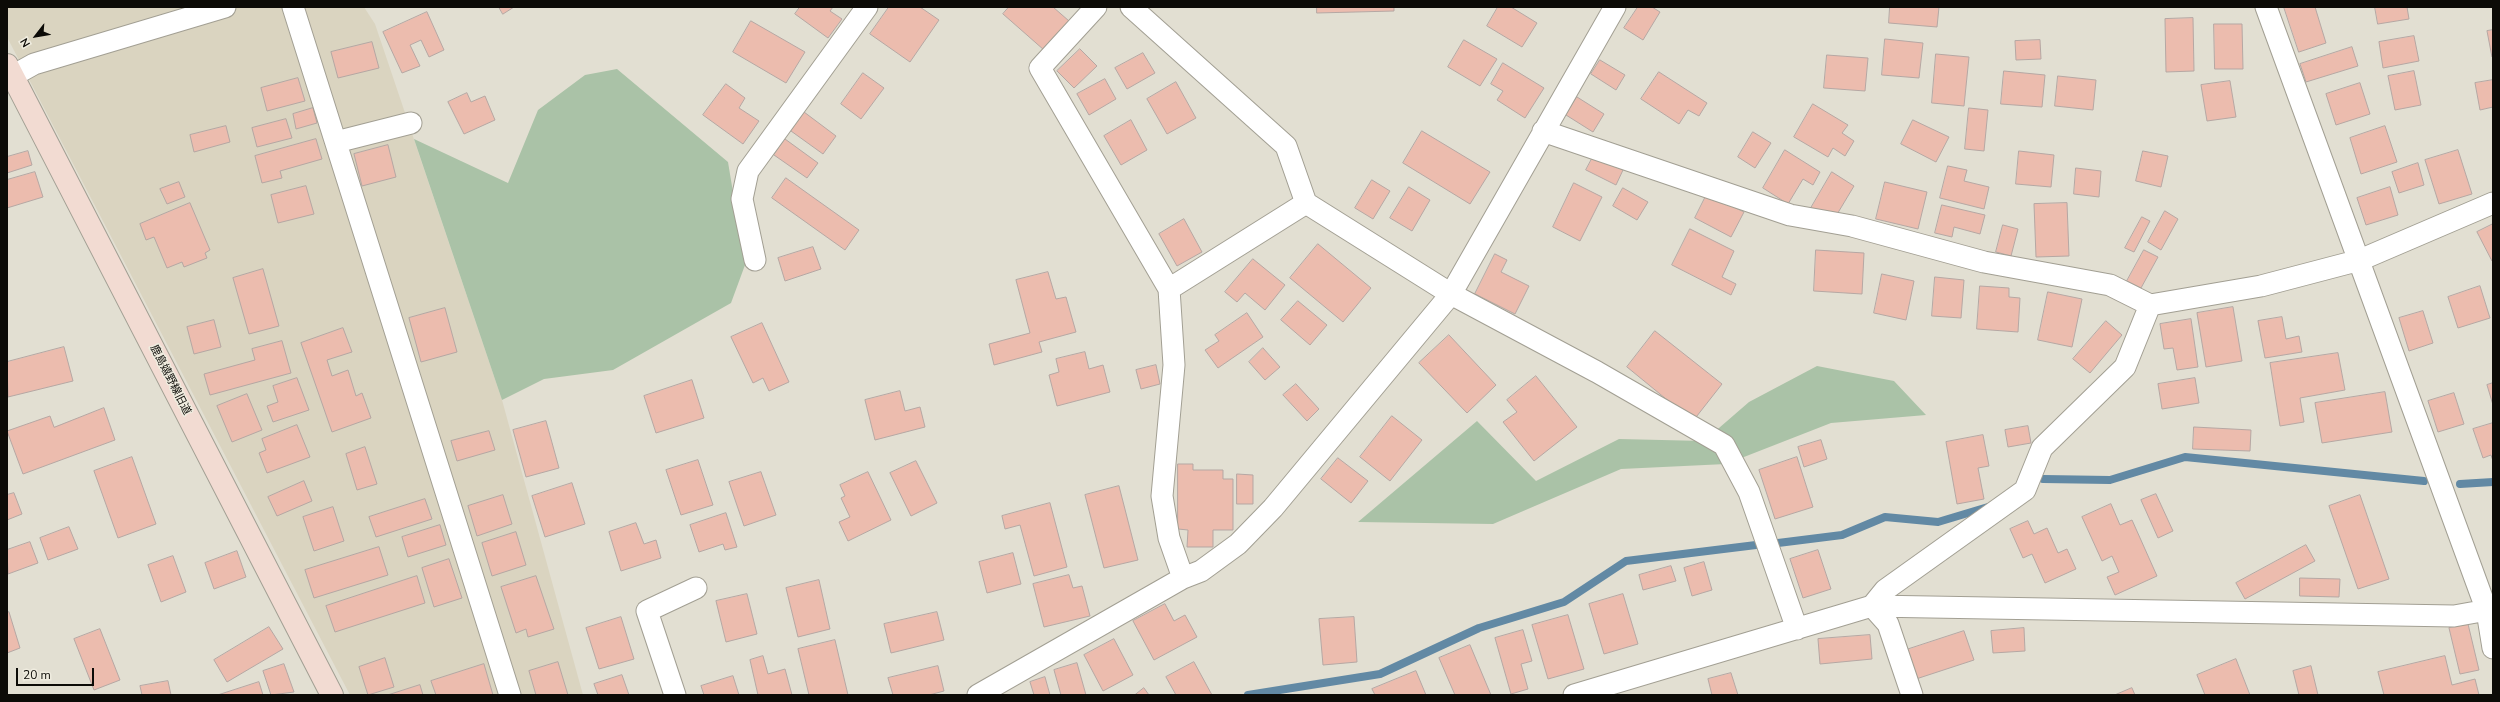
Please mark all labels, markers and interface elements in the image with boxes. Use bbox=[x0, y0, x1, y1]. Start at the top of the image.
north arrow bbox=[16, 16, 56, 56]
text: N bbox=[17, 35, 34, 50]
street label: 鹿島嬉野線旧道 bbox=[147, 343, 193, 417]
scale bar bbox=[18, 660, 96, 686]
text: 20 m bbox=[23, 667, 51, 683]

